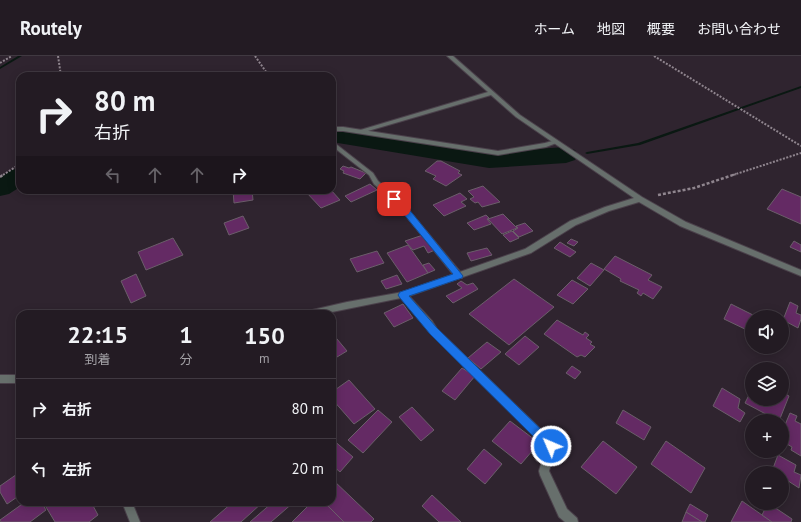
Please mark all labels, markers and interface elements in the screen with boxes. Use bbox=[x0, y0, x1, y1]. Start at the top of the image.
text: Routely bbox=[20, 16, 82, 40]
text: ホーム bbox=[533, 20, 575, 38]
text: 地図 bbox=[597, 20, 625, 38]
text: 概要 bbox=[647, 20, 675, 38]
text: お問い合わせ bbox=[697, 20, 781, 38]
text: 80 m bbox=[94, 82, 155, 119]
icon: right bbox=[28, 88, 80, 140]
text: 右折 bbox=[94, 121, 130, 144]
icon: left bbox=[102, 164, 124, 186]
icon: ahead bbox=[144, 164, 166, 186]
icon: ahead bbox=[186, 164, 208, 186]
icon: right bbox=[228, 164, 250, 186]
pin bbox=[377, 182, 411, 216]
icon: arrive bbox=[383, 188, 405, 210]
map controls bbox=[745, 310, 789, 510]
button: sound bbox=[745, 310, 789, 354]
text: 22:15 bbox=[67, 319, 128, 350]
text: 1 bbox=[179, 319, 193, 350]
text: 150 bbox=[244, 320, 285, 351]
text: m bbox=[259, 350, 270, 367]
text: 到着 bbox=[85, 351, 111, 368]
text: 分 bbox=[180, 351, 193, 368]
button: layers bbox=[745, 362, 789, 406]
icon: right bbox=[28, 398, 50, 420]
text: 80 m bbox=[291, 399, 324, 418]
text: 右折 bbox=[62, 400, 92, 419]
button: + bbox=[745, 414, 789, 458]
position arrow bbox=[530, 425, 572, 467]
icon: left bbox=[28, 458, 50, 480]
text: 20 m bbox=[291, 459, 324, 478]
text: 左折 bbox=[62, 460, 92, 479]
button: − bbox=[745, 466, 789, 510]

